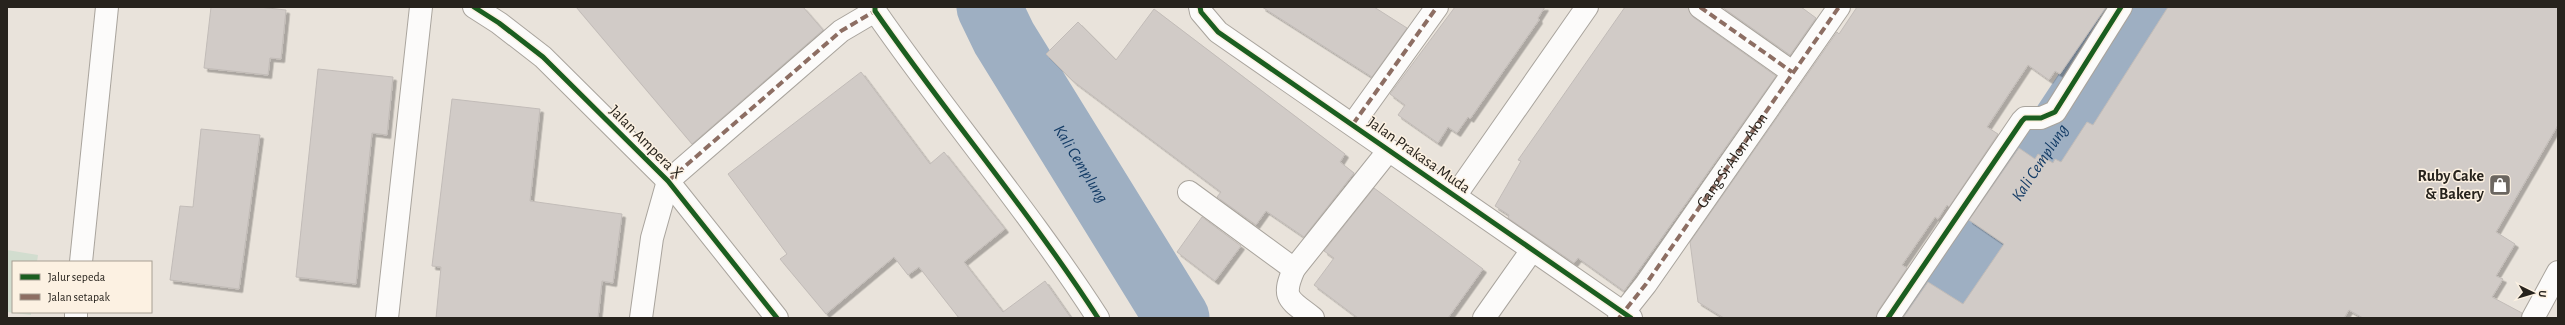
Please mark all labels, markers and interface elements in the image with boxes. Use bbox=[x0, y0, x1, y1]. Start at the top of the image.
street label: Jalan Ampera X bbox=[606, 102, 686, 182]
street label: Gang Si Alon-Alon bbox=[1694, 110, 1771, 211]
street label: Jalan Prakasa Muda bbox=[1365, 114, 1473, 196]
water label: Kali Cemplung bbox=[2008, 121, 2071, 204]
water label: Kali Cemplung bbox=[1051, 122, 1112, 206]
place label: Ruby Cake & Bakery bbox=[2418, 168, 2485, 203]
shop icon: Ruby Cake & Bakery bbox=[2487, 172, 2513, 198]
legend bbox=[12, 261, 152, 313]
text: Jalur sepeda bbox=[48, 271, 106, 283]
north arrow bbox=[2513, 273, 2553, 313]
text: U bbox=[2537, 290, 2548, 298]
text: Jalan setapak bbox=[48, 291, 111, 303]

